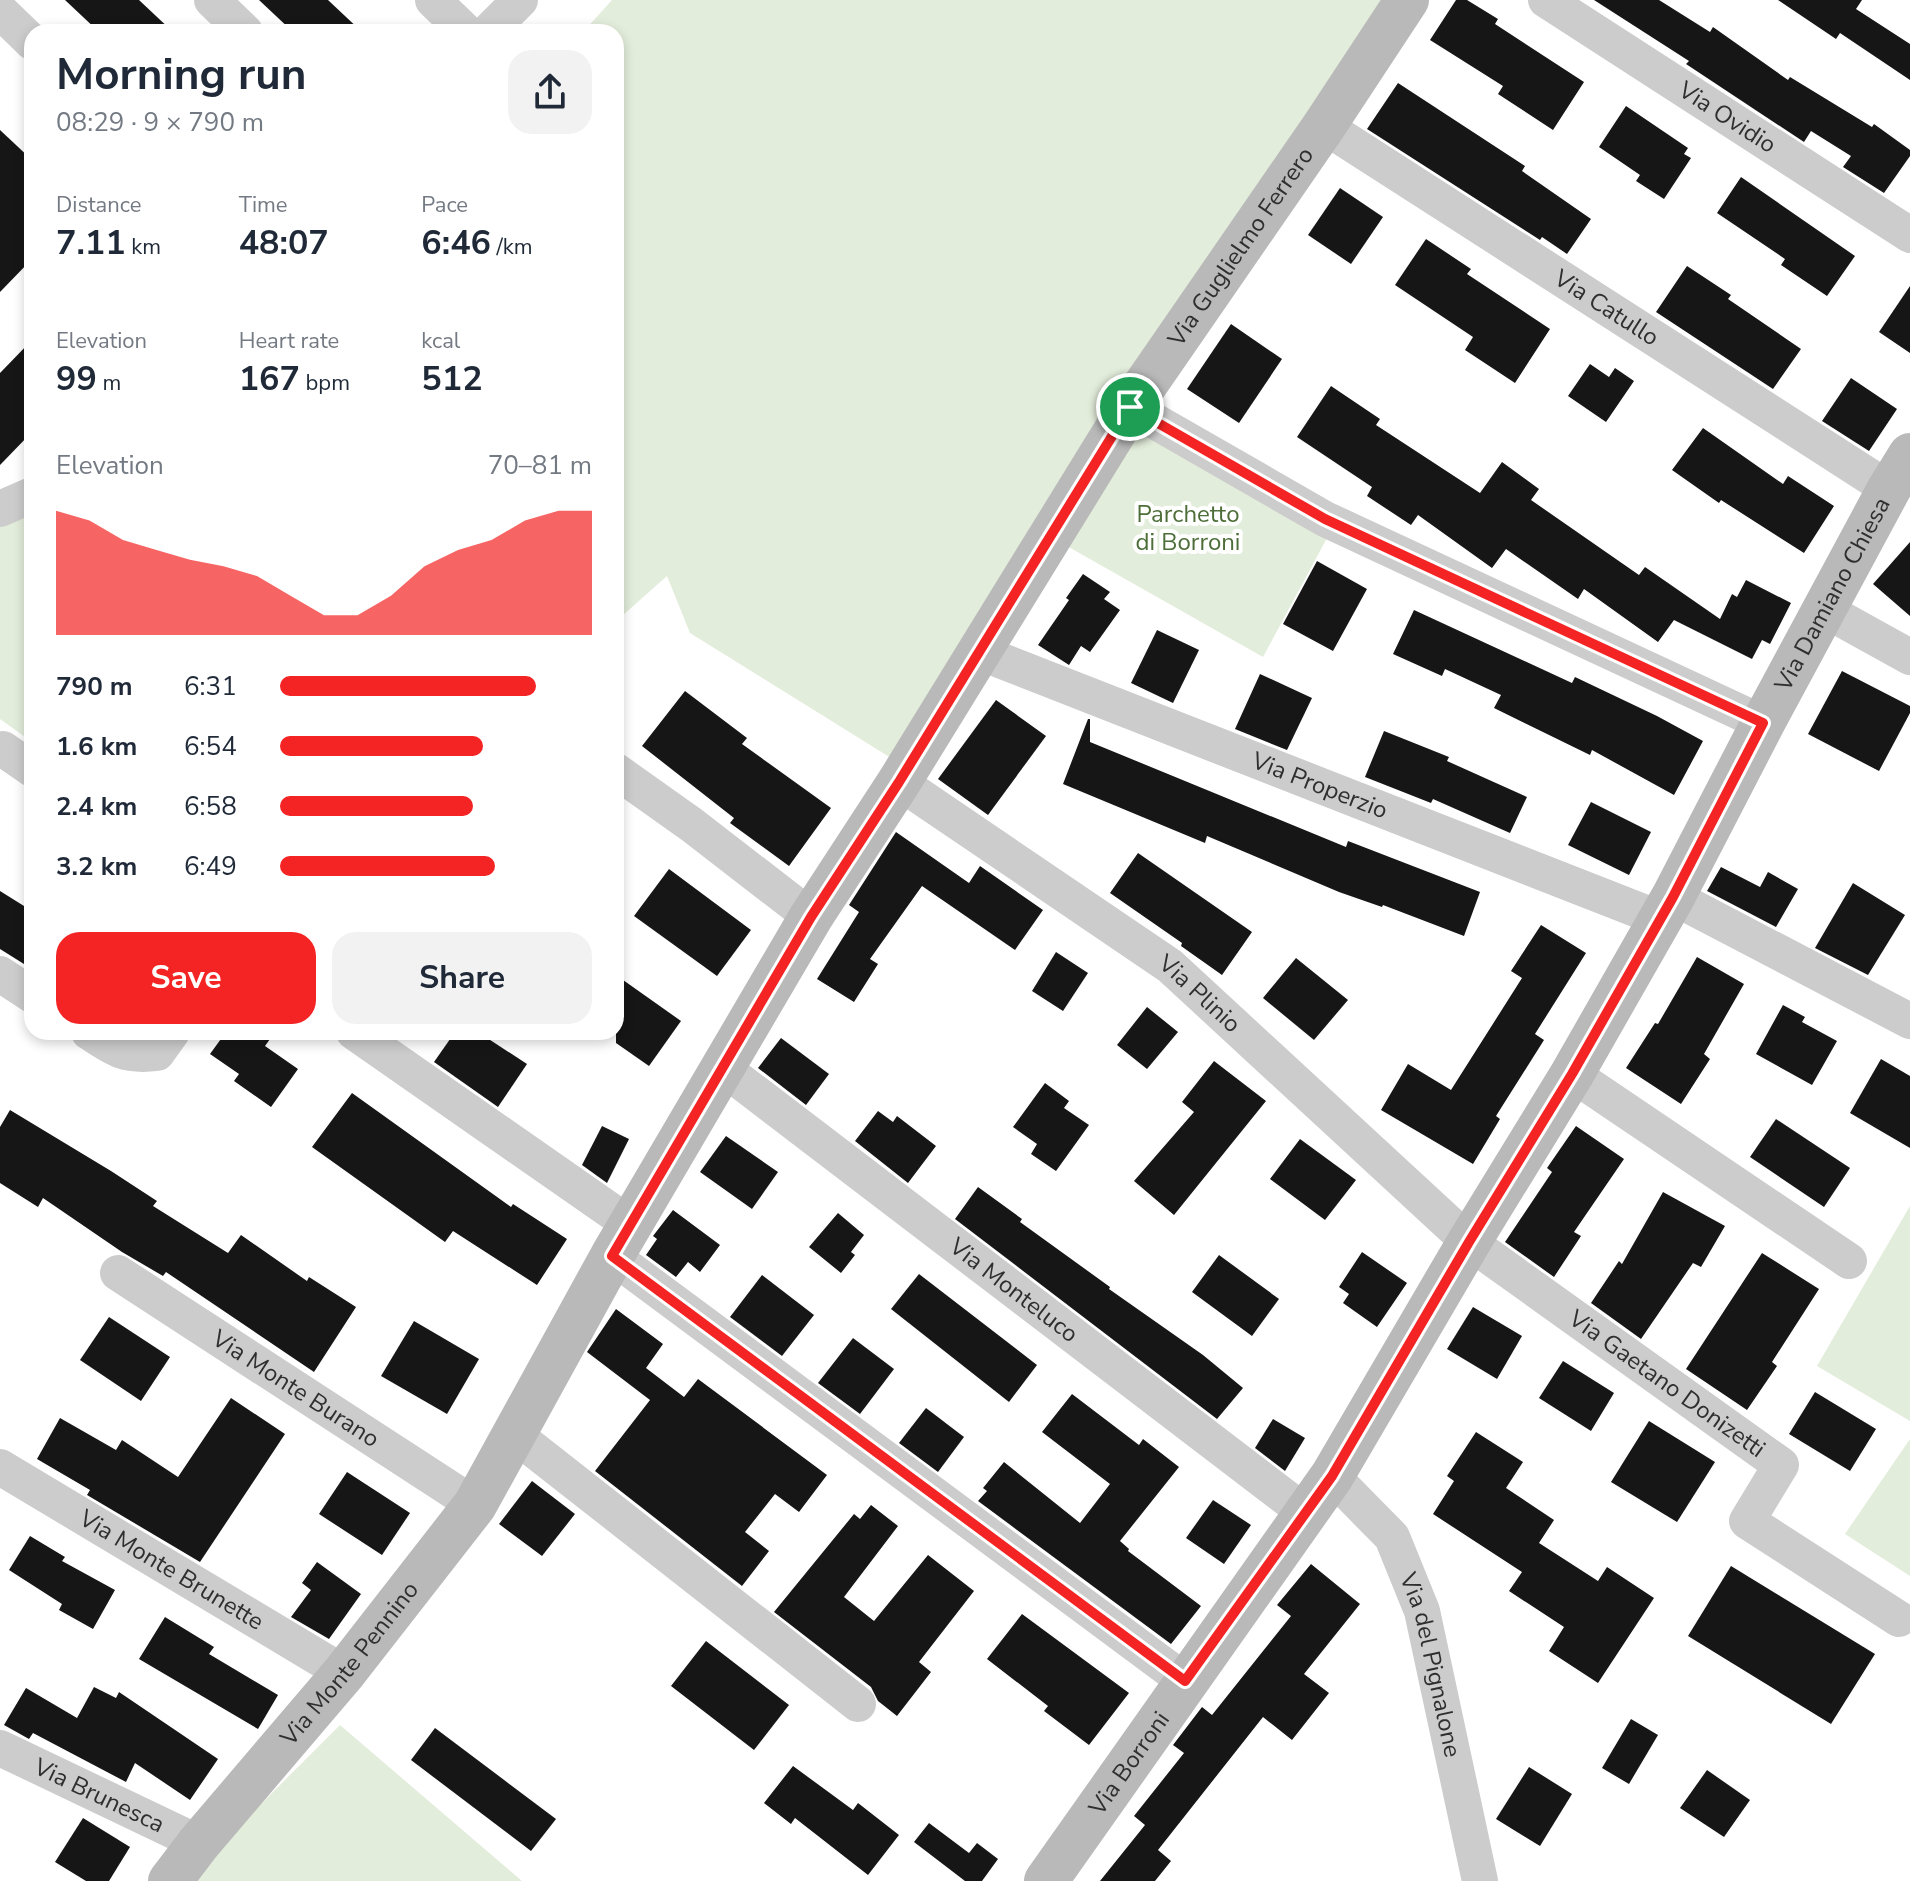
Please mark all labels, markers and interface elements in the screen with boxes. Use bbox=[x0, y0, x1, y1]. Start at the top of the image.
text: Morning run bbox=[56, 45, 306, 105]
button: share bbox=[508, 50, 592, 134]
street label: Via Ovidio bbox=[1672, 73, 1782, 161]
text: 08:29 · 9 × 790 m bbox=[56, 105, 264, 140]
street label: Via Guglielmo Ferrero bbox=[1160, 141, 1321, 354]
text: Distance bbox=[56, 190, 141, 220]
text: Time bbox=[239, 190, 288, 220]
text: Pace bbox=[421, 190, 468, 220]
text: 7.11 bbox=[56, 220, 126, 266]
text: 48:07 bbox=[239, 220, 329, 266]
text: 6:46 bbox=[421, 220, 491, 266]
text: km bbox=[126, 232, 161, 262]
text: /km bbox=[491, 232, 533, 262]
street label: Via Catullo bbox=[1547, 261, 1665, 353]
text: Elevation bbox=[56, 326, 147, 356]
text: Heart rate bbox=[239, 326, 339, 356]
text: kcal bbox=[421, 326, 460, 356]
text: 99 bbox=[56, 356, 97, 402]
text: 167 bbox=[239, 356, 300, 402]
text: 512 bbox=[421, 356, 483, 402]
text: m bbox=[97, 368, 121, 398]
text: bpm bbox=[300, 368, 350, 398]
pin bbox=[1096, 373, 1164, 441]
icon: arrive bbox=[1108, 385, 1152, 429]
text: Elevation bbox=[56, 448, 164, 483]
text: 70–81 m bbox=[488, 448, 592, 483]
street label: Via Damiano Chiesa bbox=[1767, 491, 1898, 698]
park label: Parchetto di Borroni bbox=[1136, 498, 1240, 558]
text: 790 m bbox=[56, 669, 133, 704]
text: 6:31 bbox=[184, 669, 237, 704]
text: 1.6 km bbox=[56, 729, 137, 764]
text: 6:54 bbox=[184, 729, 237, 764]
street label: Via Properzio bbox=[1246, 744, 1392, 826]
text: 2.4 km bbox=[56, 789, 137, 824]
text: 6:58 bbox=[184, 789, 237, 824]
text: 3.2 km bbox=[56, 849, 137, 884]
text: 6:49 bbox=[184, 849, 237, 884]
button: Save bbox=[56, 932, 316, 1024]
button: Share bbox=[332, 932, 592, 1024]
street label: Via Plinio bbox=[1152, 946, 1248, 1040]
street label: Via Monteluco bbox=[942, 1230, 1085, 1350]
street label: Via Gaetano Donizetti bbox=[1562, 1302, 1772, 1465]
street label: Via Monte Burano bbox=[205, 1322, 386, 1455]
street label: Via Monte Brunette bbox=[73, 1502, 270, 1637]
street label: Via del Pignalone bbox=[1392, 1567, 1469, 1760]
street label: Via Monte Pennino bbox=[272, 1575, 426, 1753]
street label: Via Borroni bbox=[1081, 1705, 1177, 1823]
street label: Via Brunesca bbox=[28, 1750, 170, 1840]

